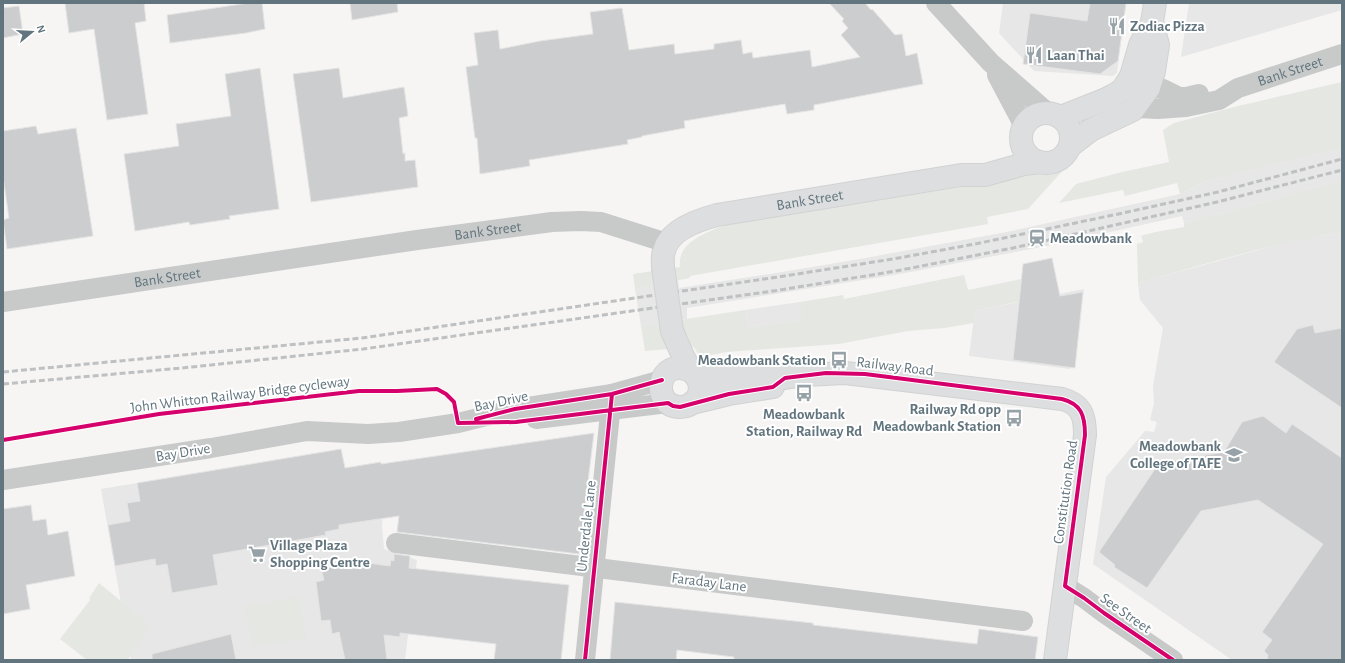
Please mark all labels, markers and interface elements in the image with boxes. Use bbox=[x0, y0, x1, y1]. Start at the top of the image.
north arrow bbox=[12, 12, 52, 52]
restaurant icon: Zodiac Pizza bbox=[1107, 16, 1127, 36]
place label: Zodiac Pizza bbox=[1130, 19, 1205, 34]
text: N bbox=[35, 24, 47, 34]
restaurant icon: Laan Thai bbox=[1024, 45, 1044, 65]
place label: Laan Thai bbox=[1047, 48, 1105, 63]
street label: Bank Street bbox=[1256, 54, 1325, 89]
street label: Bank Street bbox=[775, 187, 844, 213]
street label: Bank Street bbox=[453, 219, 522, 243]
station icon: Meadowbank bbox=[1027, 228, 1047, 248]
place label: Meadowbank bbox=[1050, 231, 1133, 246]
street label: Bank Street bbox=[133, 265, 202, 290]
bus stop icon: Meadowbank Station bbox=[829, 350, 849, 370]
place label: Meadowbank Station bbox=[698, 353, 826, 368]
street label: Railway Road bbox=[856, 354, 935, 379]
street label: John Whitton Railway Bridge cycleway bbox=[129, 374, 351, 415]
bus stop icon: Meadowbank Station, Railway Rd bbox=[794, 383, 814, 403]
street label: Bay Drive bbox=[473, 388, 530, 415]
place label: Railway Rd opp Meadowbank Station bbox=[873, 402, 1001, 434]
place label: Meadowbank Station, Railway Rd bbox=[746, 407, 862, 439]
bus stop icon: Railway Rd opp Meadowbank Station bbox=[1004, 408, 1024, 428]
street label: Constitution Road bbox=[1051, 439, 1080, 545]
place label: Meadowbank College of TAFE bbox=[1130, 439, 1222, 471]
street label: Bay Drive bbox=[155, 441, 211, 464]
school or university icon: Meadowbank College of TAFE bbox=[1224, 445, 1244, 465]
street label: Underdale Lane bbox=[574, 480, 599, 572]
place label: Village Plaza Shopping Centre bbox=[270, 538, 370, 570]
supermarket icon: Village Plaza Shopping Centre bbox=[247, 544, 267, 564]
street label: Faraday Lane bbox=[671, 570, 747, 595]
street label: See Street bbox=[1097, 591, 1154, 636]

